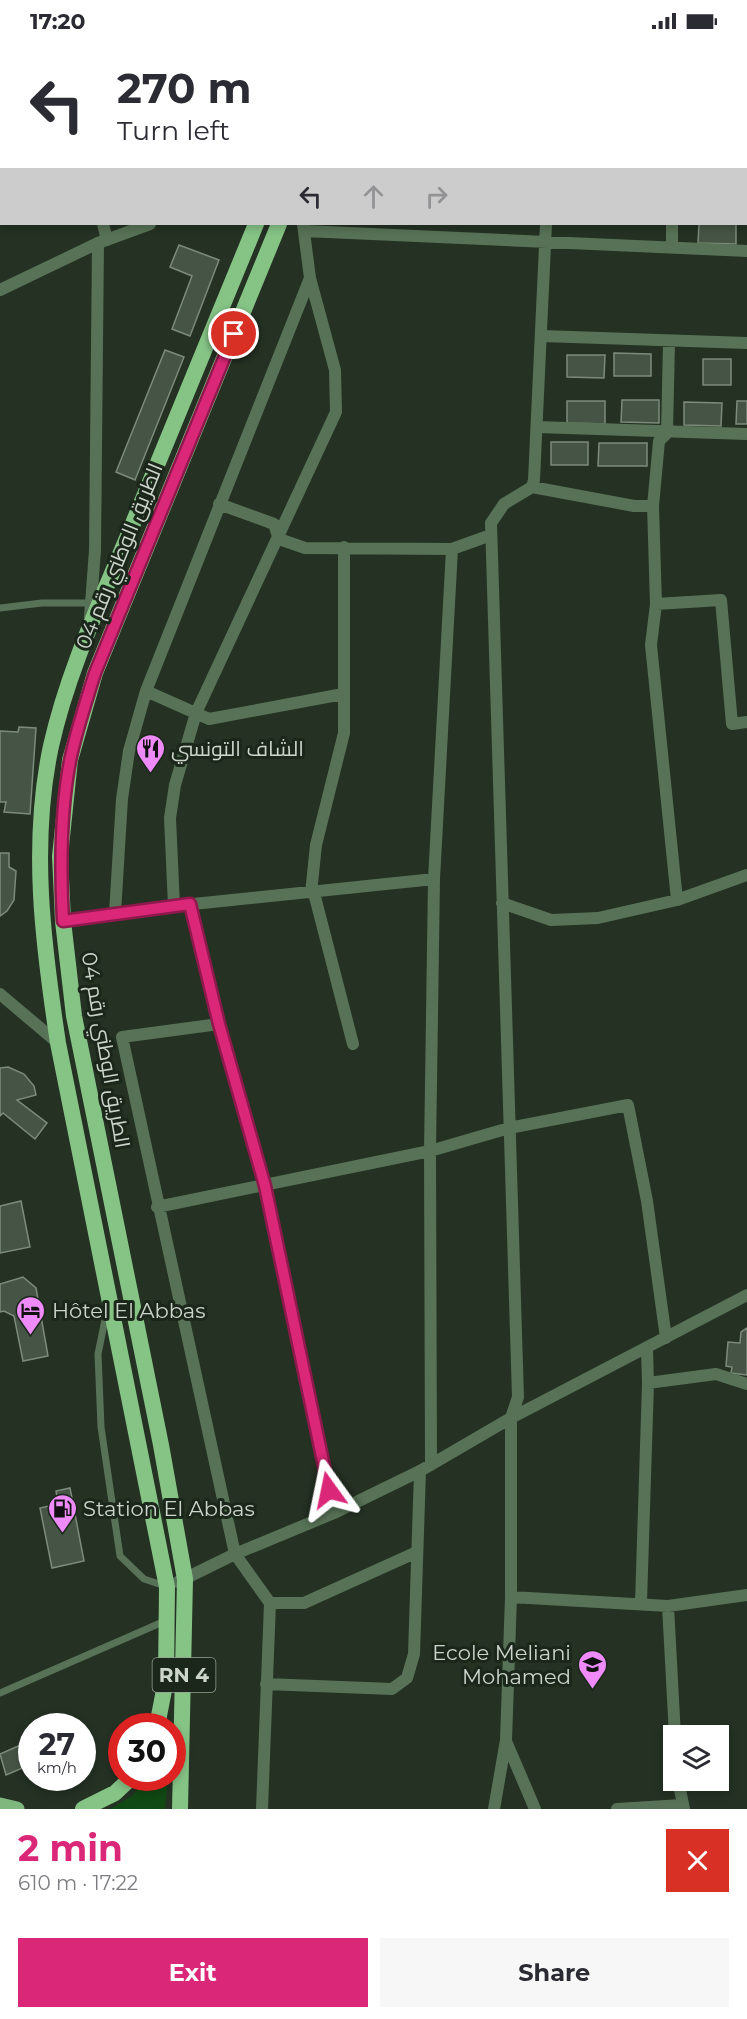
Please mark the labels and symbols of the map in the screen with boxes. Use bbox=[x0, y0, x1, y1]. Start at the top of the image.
pin bbox=[208, 308, 259, 359]
street label: الطريق الوطني رقم 04 bbox=[70, 459, 171, 654]
restaurant icon: الشاف التونسي bbox=[134, 732, 166, 774]
place label: الشاف التونسي bbox=[171, 736, 304, 764]
street label: الطريق الوطني رقم 04 bbox=[73, 950, 136, 1151]
hotel icon: Hôtel El Abbas bbox=[15, 1294, 47, 1336]
place label: Hôtel El Abbas bbox=[52, 1298, 206, 1323]
position arrow bbox=[297, 1458, 361, 1522]
fuel station icon: Station El Abbas bbox=[46, 1492, 78, 1534]
place label: Station El Abbas bbox=[83, 1496, 255, 1521]
place label: Ecole Meliani Mohamed bbox=[432, 1640, 571, 1689]
school or university icon: Ecole Meliani Mohamed bbox=[576, 1648, 608, 1690]
road number: RN 4 bbox=[152, 1658, 216, 1692]
speed limit sign: 30 bbox=[108, 1713, 186, 1791]

